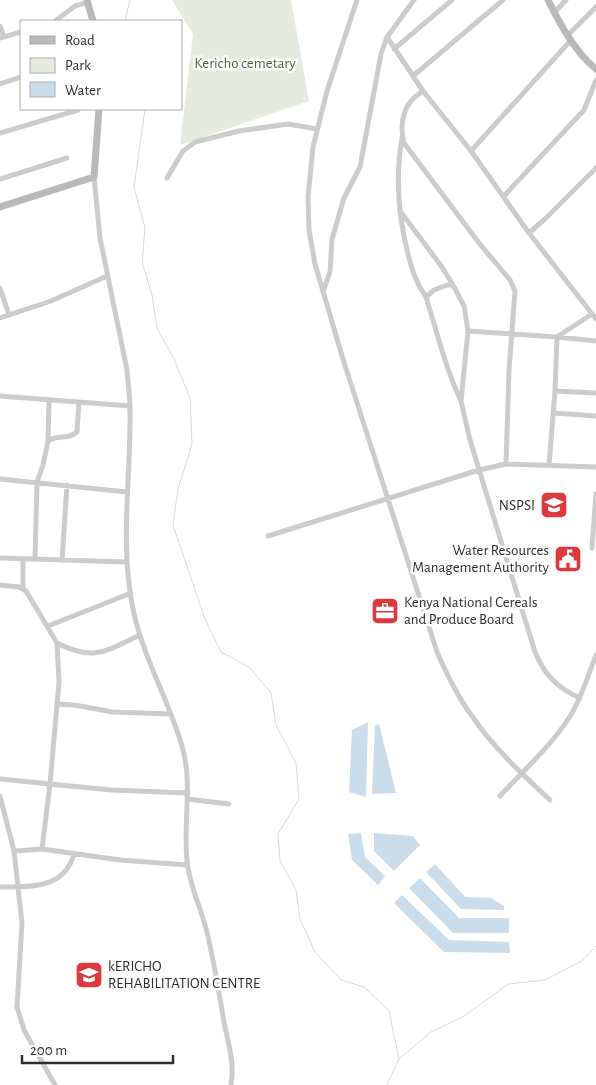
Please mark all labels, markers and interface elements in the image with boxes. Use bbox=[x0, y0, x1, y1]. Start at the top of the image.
legend bbox=[20, 20, 182, 110]
text: Road bbox=[65, 33, 95, 48]
park label: Kericho cemetary bbox=[194, 56, 296, 71]
text: Park bbox=[65, 58, 91, 73]
text: Water bbox=[65, 83, 101, 98]
school or university icon: NSPSI bbox=[539, 490, 569, 520]
place label: NSPSI bbox=[499, 498, 535, 513]
place label: Water Resources Management Authority bbox=[412, 543, 550, 575]
public building icon: Water Resources Management Authority bbox=[553, 544, 583, 574]
place label: Kenya National Cereals and Produce Board bbox=[404, 595, 538, 627]
office icon: Kenya National Cereals and Produce Board bbox=[370, 596, 400, 626]
place label: kERICHO REHABILITATION CENTRE bbox=[108, 959, 260, 991]
school or university icon: kERICHO REHABILITATION CENTRE bbox=[74, 960, 104, 990]
scale bar bbox=[22, 1032, 174, 1064]
text: 200 m bbox=[30, 1043, 67, 1058]

